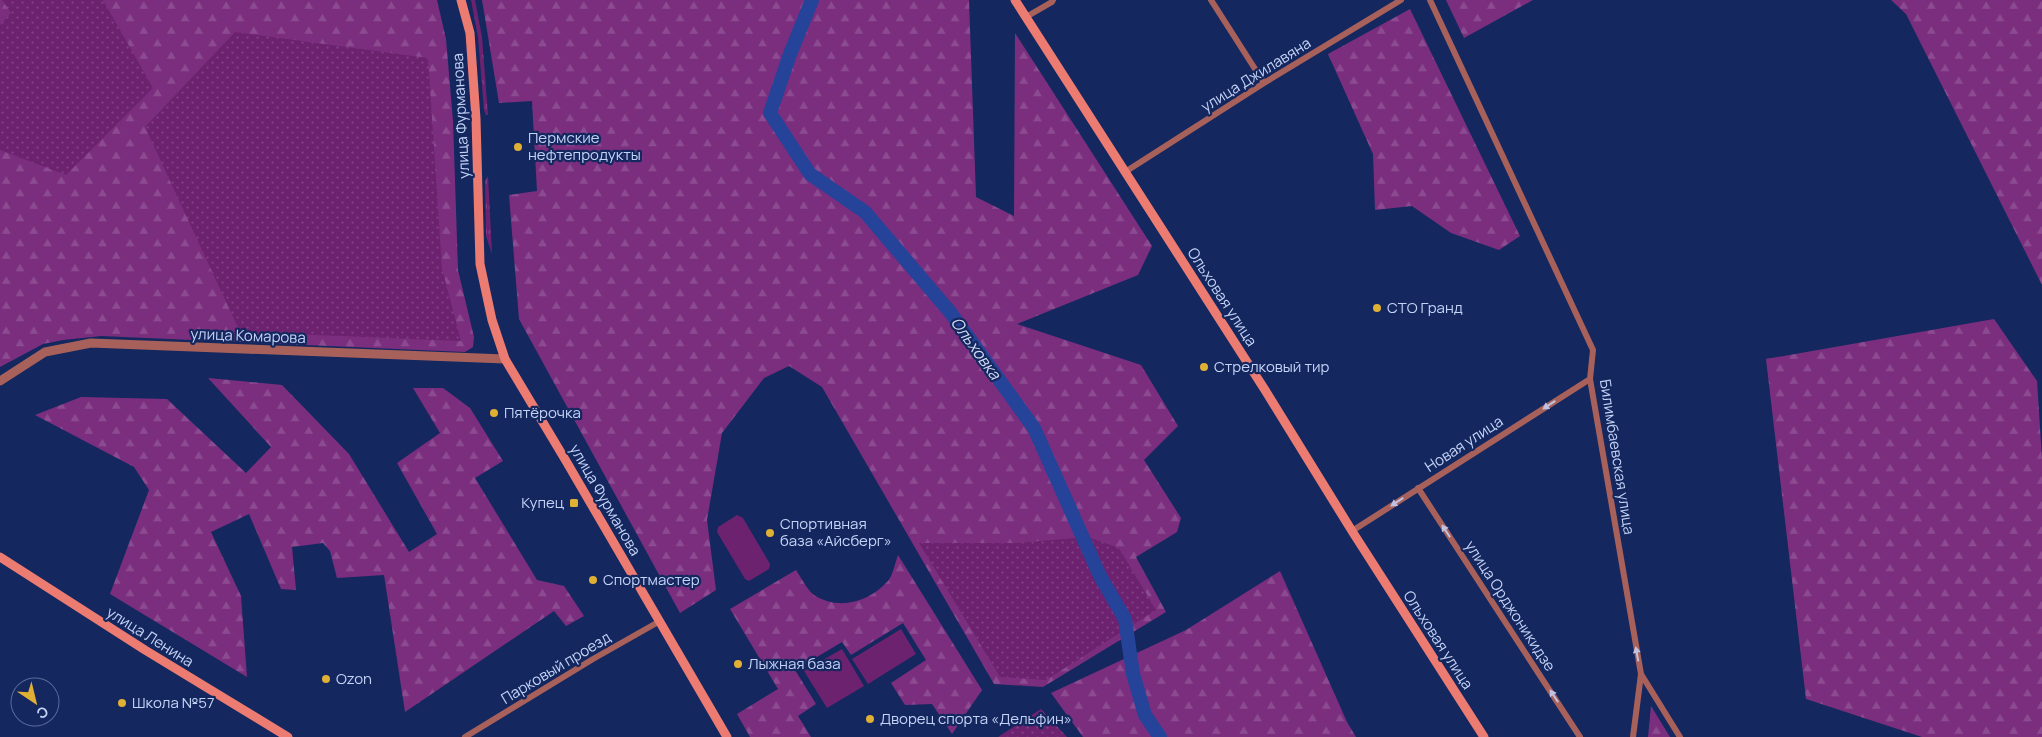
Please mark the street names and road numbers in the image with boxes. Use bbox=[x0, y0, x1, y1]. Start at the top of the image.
street label: улица Джилавяна bbox=[1197, 32, 1315, 117]
street label: улица Фурманова bbox=[447, 53, 474, 179]
street label: Ольховая улица bbox=[1183, 243, 1262, 350]
street label: улица Комарова bbox=[190, 323, 306, 348]
street label: Билимбаевская улица bbox=[1595, 378, 1640, 536]
street label: Новая улица bbox=[1421, 410, 1507, 477]
street label: улица Фурманова bbox=[565, 440, 646, 559]
street label: улица Орджоникидзе bbox=[1460, 536, 1561, 675]
street label: Ольховая улица bbox=[1399, 586, 1478, 693]
street label: улица Ленина bbox=[103, 601, 198, 672]
street label: Парковый проезд bbox=[497, 626, 615, 709]

